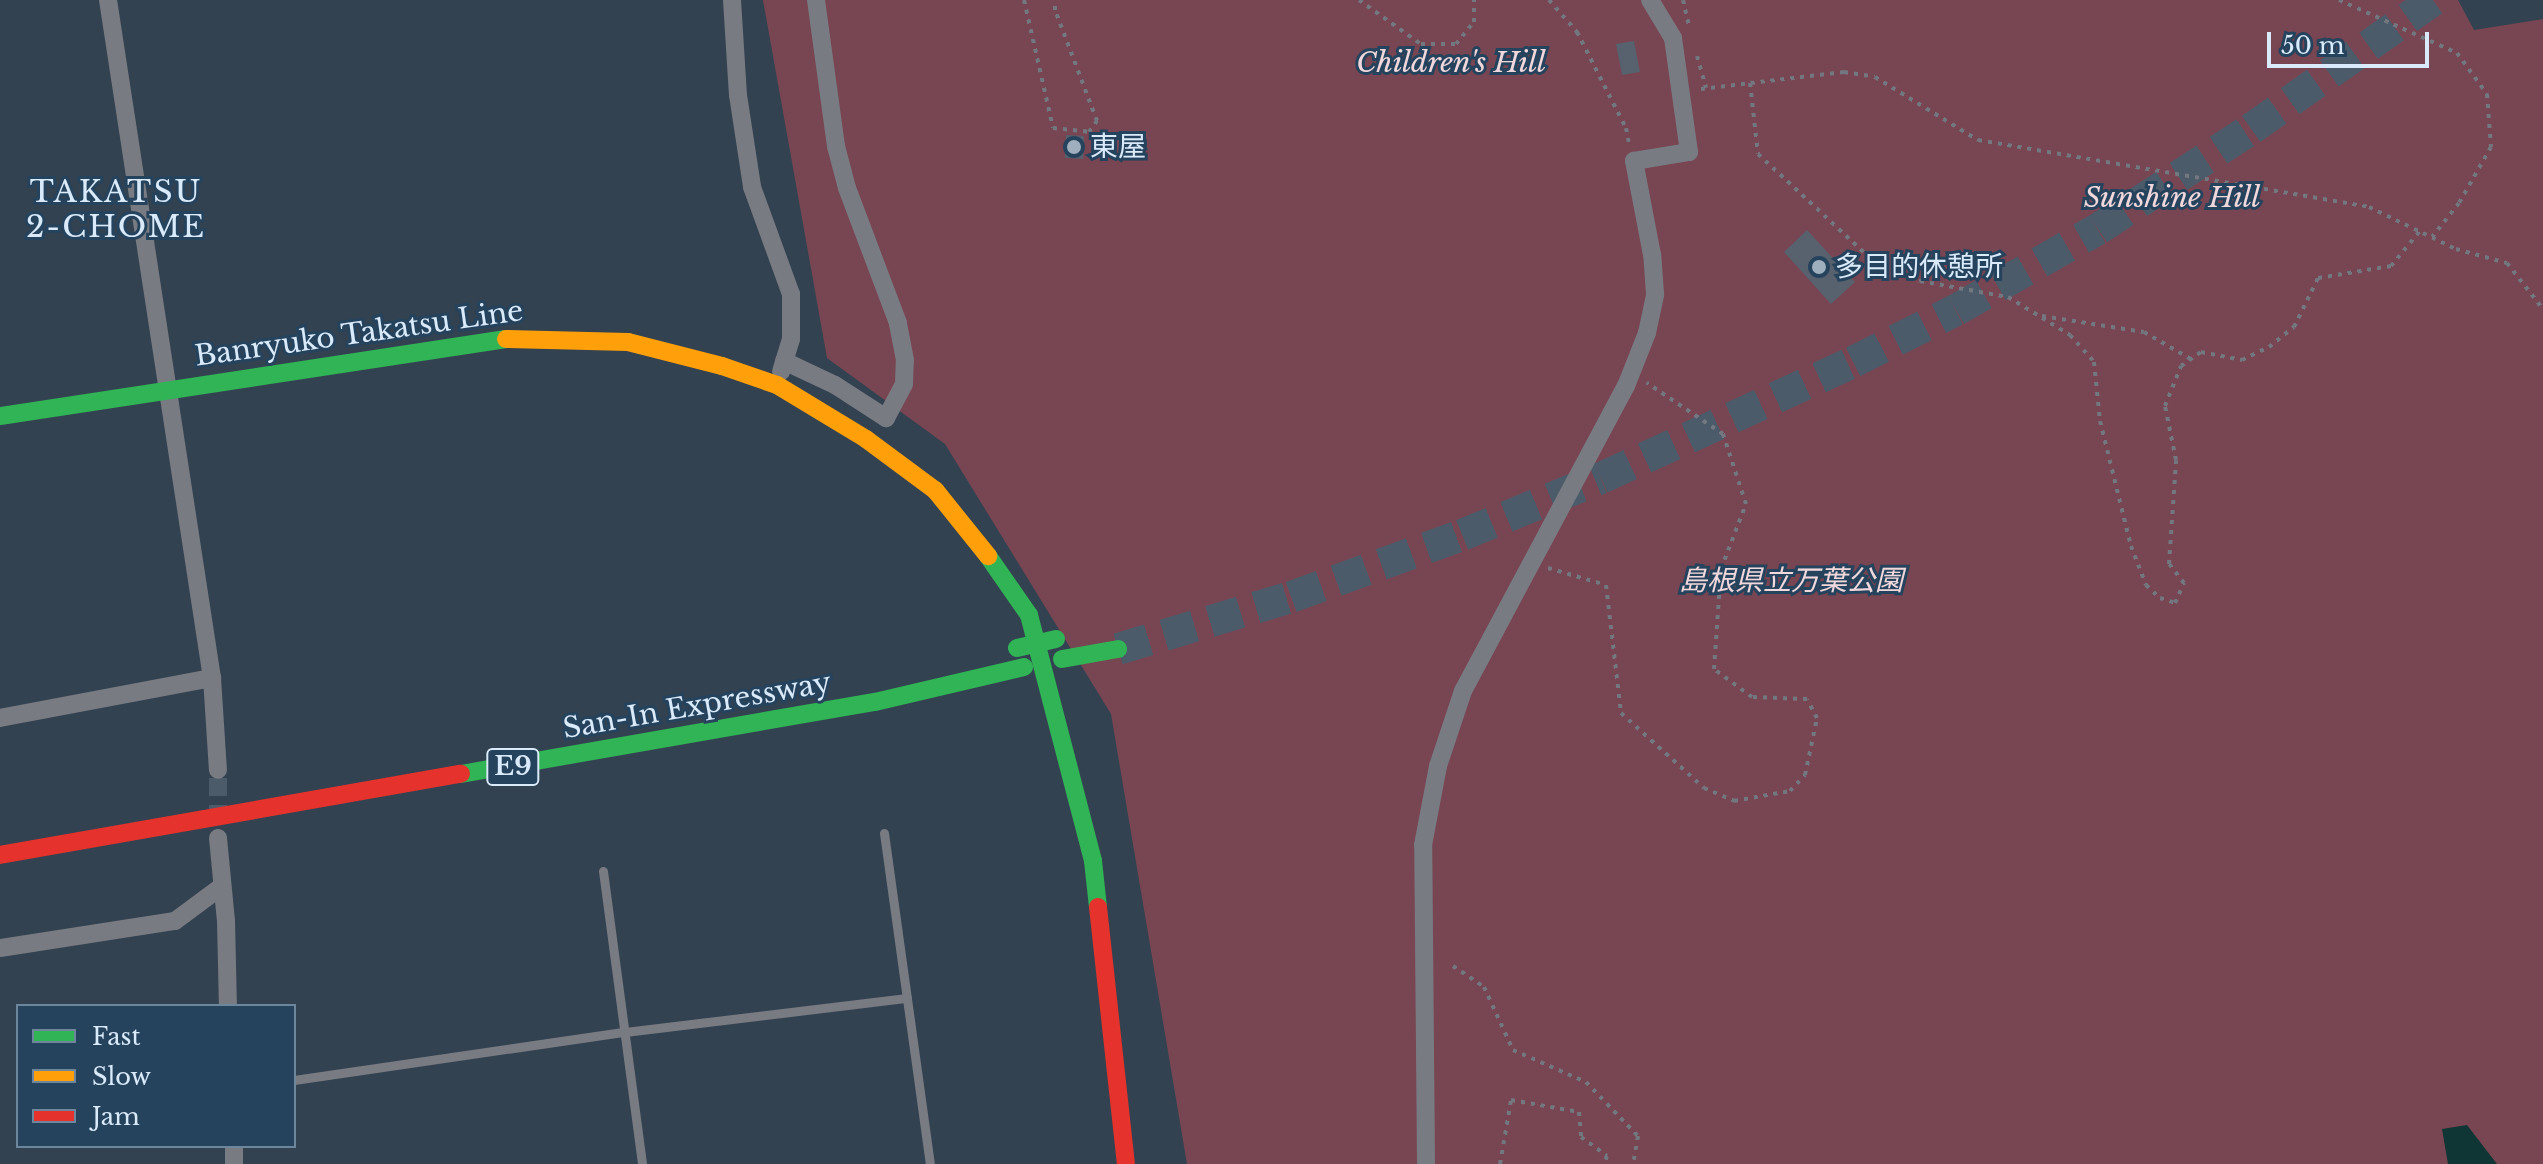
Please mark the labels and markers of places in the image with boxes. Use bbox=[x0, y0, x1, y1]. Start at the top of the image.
place label: 東屋 bbox=[1090, 130, 1146, 164]
marker: 東屋 bbox=[1065, 138, 1083, 156]
place label: 多目的休憩所 bbox=[1835, 250, 2003, 284]
marker: 多目的休憩所 bbox=[1810, 258, 1828, 276]

